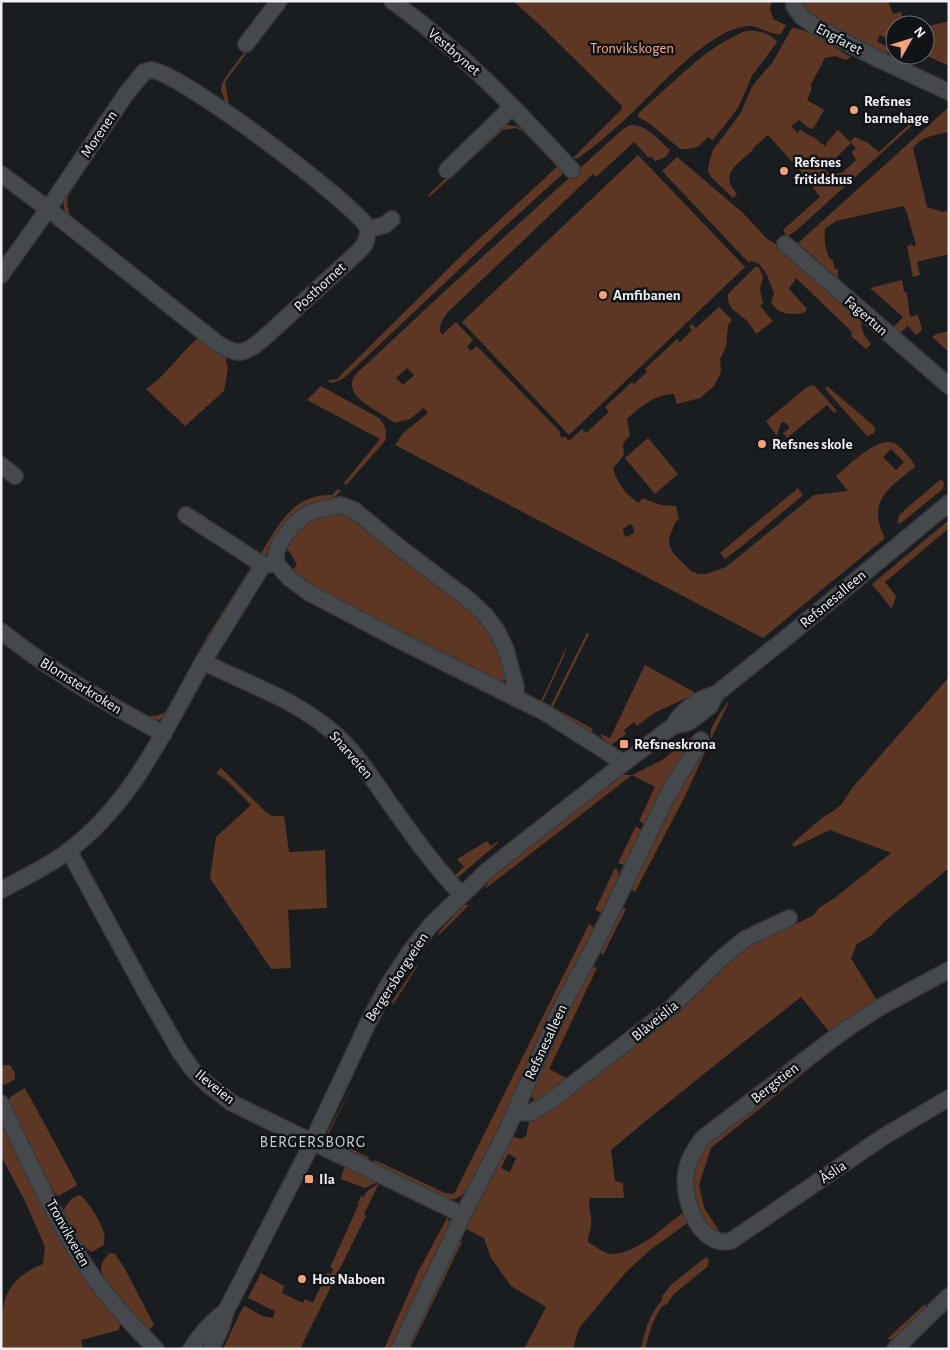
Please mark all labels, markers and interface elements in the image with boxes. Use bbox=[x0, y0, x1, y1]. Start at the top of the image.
north arrow bbox=[885, 15, 935, 65]
street label: Engfaret bbox=[813, 21, 865, 57]
text: N bbox=[911, 24, 928, 41]
street label: Vestbrynet bbox=[425, 26, 483, 79]
park label: Tronvikskogen bbox=[590, 41, 674, 56]
place label: Refsnes barnehage bbox=[864, 94, 929, 126]
marker: Refsnes barnehage bbox=[848, 104, 860, 116]
street label: Morenen bbox=[78, 108, 120, 160]
place label: Refsnes fritidshus bbox=[794, 155, 853, 187]
marker: Refsnes fritidshus bbox=[778, 165, 790, 177]
street label: Posthornet bbox=[291, 259, 349, 314]
place label: Amfibanen bbox=[613, 288, 681, 303]
marker: Amfibanen bbox=[597, 289, 609, 301]
street label: Fagertun bbox=[841, 293, 891, 339]
place label: Refsnes skole bbox=[772, 437, 853, 452]
marker: Refsnes skole bbox=[756, 438, 768, 450]
street label: Refsnesalleen bbox=[797, 567, 869, 631]
street label: Blomsterkroken bbox=[38, 655, 124, 717]
street label: Snarveien bbox=[326, 728, 376, 782]
place label: Refsneskrona bbox=[634, 737, 716, 752]
marker: Refsneskrona bbox=[618, 738, 630, 750]
street label: Bergersborgveien bbox=[363, 930, 431, 1024]
street label: Blåveislia bbox=[629, 998, 681, 1044]
street label: Refsnesalleen bbox=[522, 1002, 570, 1082]
street label: Bergstien bbox=[748, 1060, 802, 1106]
street label: Ileveien bbox=[192, 1067, 238, 1107]
district label: BERGERSBORG bbox=[260, 1134, 366, 1150]
street label: Åslia bbox=[816, 1157, 849, 1186]
place label: Ila bbox=[319, 1172, 335, 1187]
marker: Ila bbox=[303, 1173, 315, 1185]
street label: Tronvikveien bbox=[43, 1197, 93, 1269]
place label: Hos Naboen bbox=[312, 1272, 385, 1287]
marker: Hos Naboen bbox=[296, 1273, 308, 1285]

